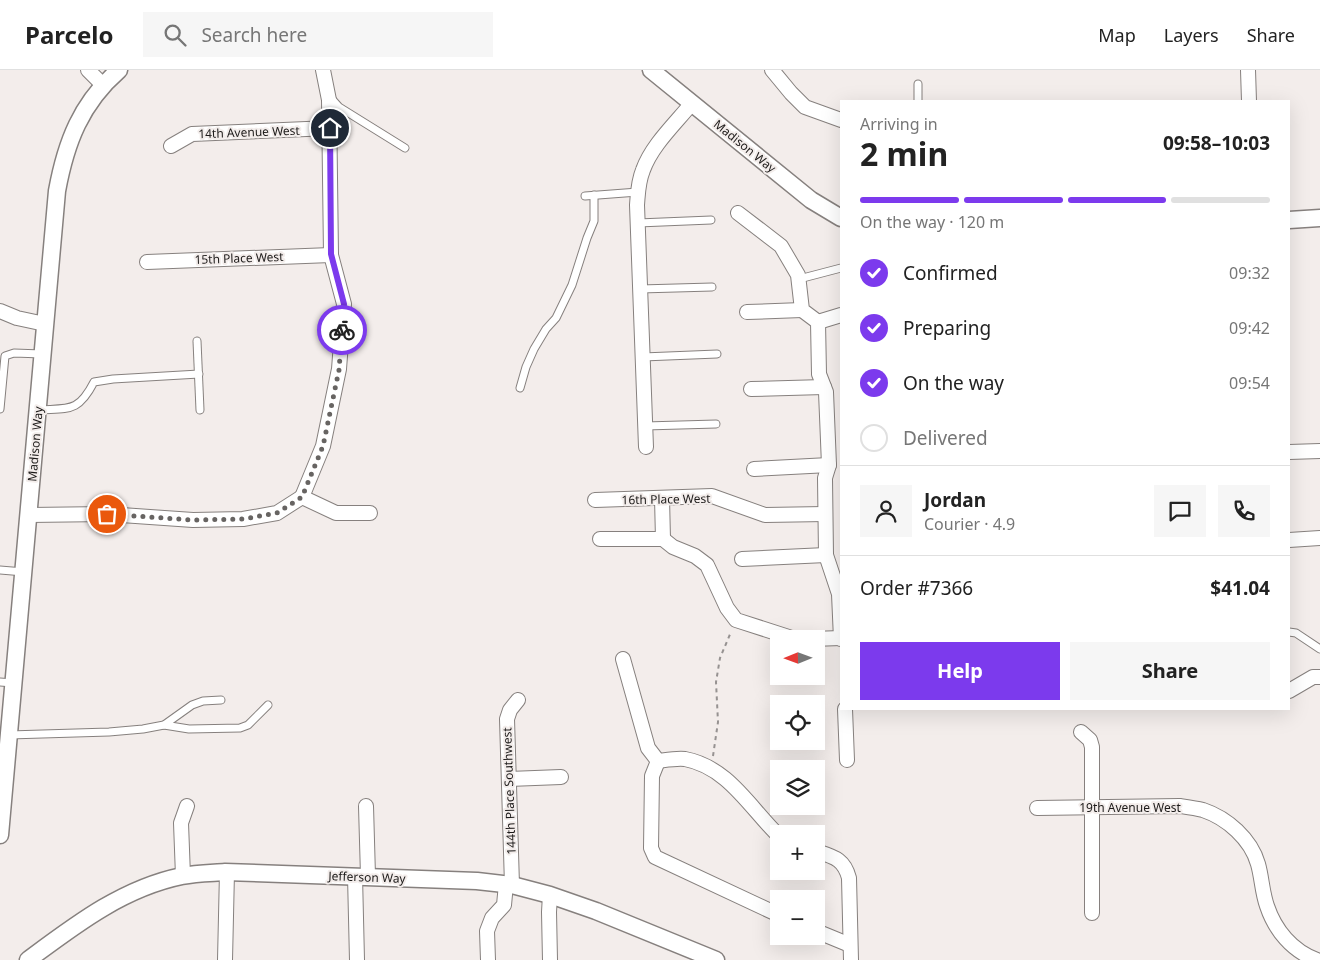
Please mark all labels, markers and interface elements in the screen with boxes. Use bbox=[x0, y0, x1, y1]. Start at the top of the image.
search box bbox=[143, 12, 493, 57]
text: Parcelo bbox=[25, 18, 113, 51]
icon: search bbox=[161, 21, 189, 49]
text: Search here bbox=[201, 22, 307, 48]
text: Map bbox=[1098, 23, 1136, 47]
text: Layers bbox=[1164, 23, 1219, 47]
text: Share bbox=[1247, 23, 1295, 47]
pin bbox=[309, 107, 351, 149]
text: Arriving in bbox=[860, 113, 938, 135]
icon: home bbox=[316, 114, 344, 142]
street label: Madison Way bbox=[710, 116, 780, 177]
street label: 14th Avenue West bbox=[198, 122, 301, 142]
text: 09:58–10:03 bbox=[1163, 130, 1270, 156]
text: 2 min bbox=[860, 132, 948, 175]
text: On the way · 120 m bbox=[860, 211, 1004, 233]
street label: 15th Place West bbox=[194, 248, 284, 268]
icon: check bbox=[860, 259, 888, 287]
text: Confirmed bbox=[903, 260, 998, 286]
text: 09:32 bbox=[1229, 262, 1270, 284]
courier bbox=[317, 305, 367, 355]
icon: check bbox=[860, 314, 888, 342]
text: Preparing bbox=[903, 315, 991, 341]
icon: bike bbox=[328, 316, 356, 344]
text: 09:42 bbox=[1229, 317, 1270, 339]
icon: check bbox=[860, 369, 888, 397]
text: On the way bbox=[903, 370, 1004, 396]
text: 09:54 bbox=[1229, 372, 1270, 394]
street label: Madison Way bbox=[23, 405, 47, 482]
text: Delivered bbox=[903, 425, 988, 451]
button: person bbox=[860, 485, 912, 537]
button: chat bbox=[1154, 485, 1206, 537]
button: phone bbox=[1218, 485, 1270, 537]
text: Jordan bbox=[924, 487, 986, 513]
street label: 16th Place West bbox=[621, 490, 711, 508]
pin bbox=[86, 493, 128, 535]
icon: bag bbox=[93, 500, 121, 528]
text: Courier · 4.9 bbox=[924, 513, 1015, 535]
text: Order #7366 bbox=[860, 575, 973, 601]
text: $41.04 bbox=[1210, 575, 1270, 601]
north arrow bbox=[770, 630, 825, 685]
map controls bbox=[770, 630, 825, 945]
button: Help bbox=[860, 642, 1060, 700]
button: Share bbox=[1070, 642, 1270, 700]
button: locate bbox=[770, 695, 825, 750]
street label: 144th Place Southwest bbox=[498, 726, 520, 855]
button: layers bbox=[770, 760, 825, 815]
street label: 19th Avenue West bbox=[1079, 799, 1181, 816]
button: + bbox=[770, 825, 825, 880]
street label: Jefferson Way bbox=[327, 867, 407, 887]
button: − bbox=[770, 890, 825, 945]

